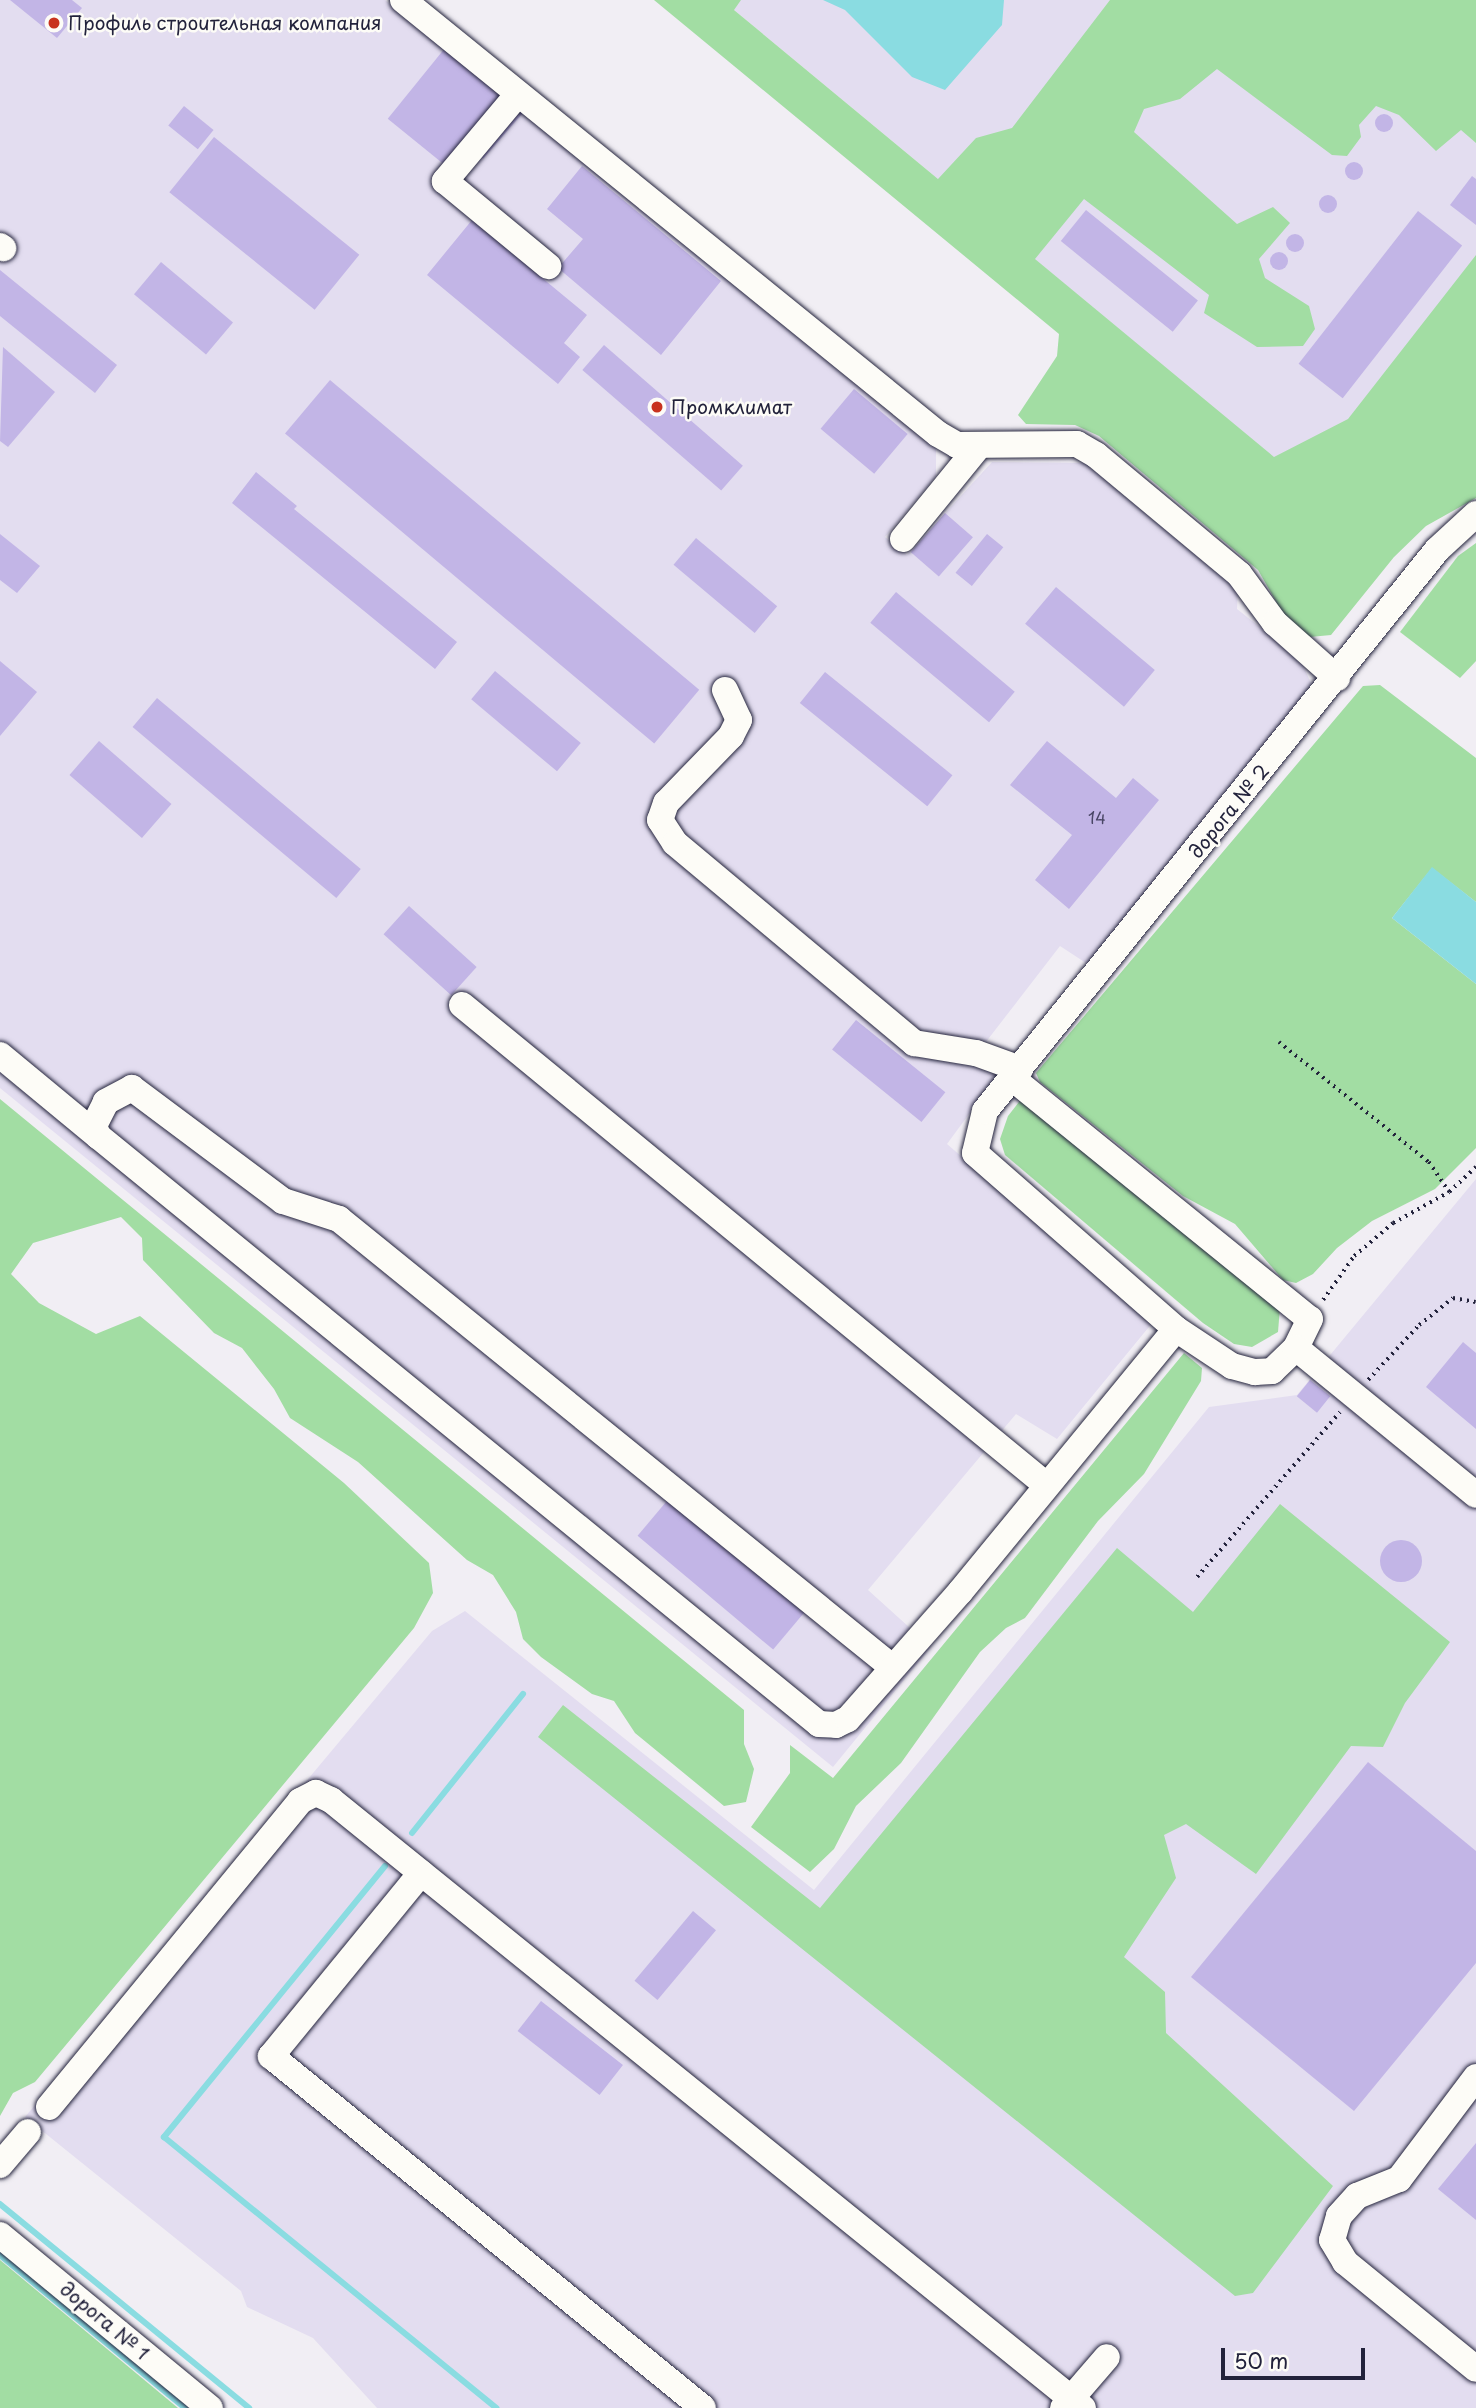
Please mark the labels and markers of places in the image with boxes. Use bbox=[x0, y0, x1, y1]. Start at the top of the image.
place label: Профиль строительная компания bbox=[68, 12, 383, 34]
marker: Профиль строительная компания bbox=[46, 15, 62, 31]
place label: Промклимат bbox=[671, 396, 792, 418]
marker: Промклимат bbox=[649, 399, 665, 415]

